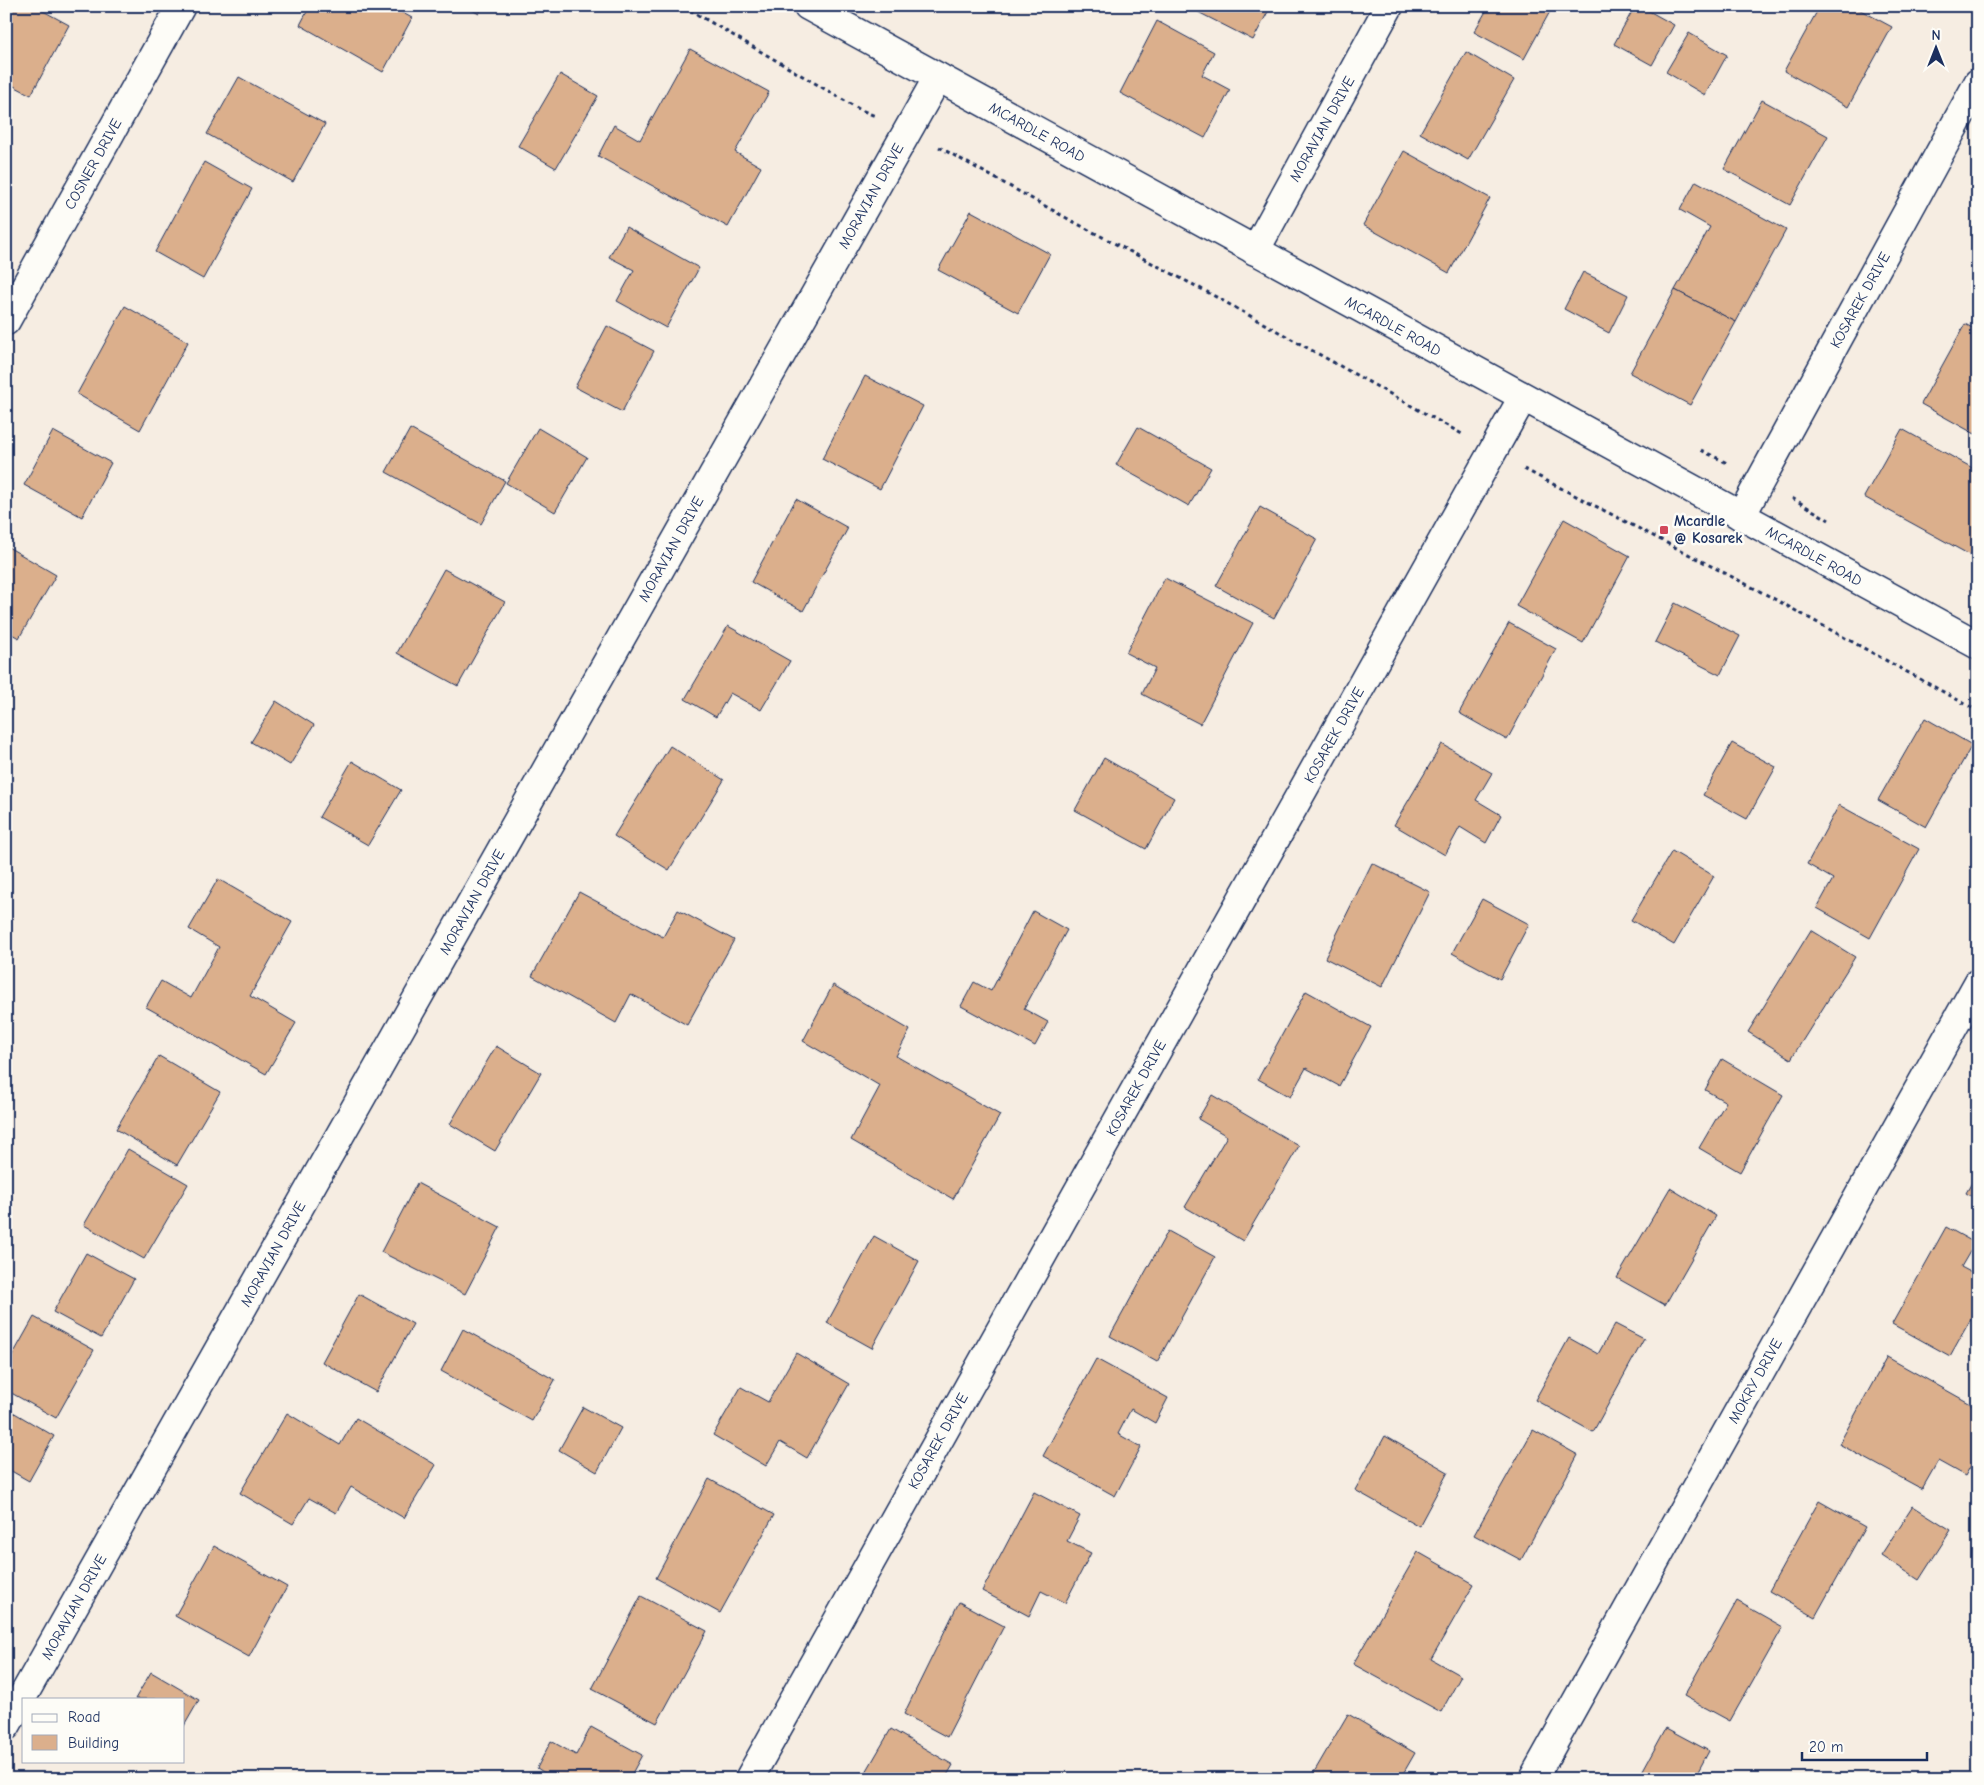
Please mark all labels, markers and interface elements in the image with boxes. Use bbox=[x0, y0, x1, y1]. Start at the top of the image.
north arrow bbox=[1912, 22, 1962, 72]
text: N bbox=[1931, 27, 1941, 44]
street label: MORAVIAN DRIVE bbox=[1286, 73, 1358, 185]
street label: MCARDLE ROAD bbox=[986, 98, 1088, 166]
street label: COSNER DRIVE bbox=[61, 115, 125, 213]
street label: MORAVIAN DRIVE bbox=[835, 140, 907, 252]
street label: KOSAREK DRIVE bbox=[1826, 249, 1894, 351]
street label: MCARDLE ROAD bbox=[1342, 292, 1444, 360]
street label: MORAVIAN DRIVE bbox=[635, 493, 707, 605]
place label: Mcardle @ Kosarek bbox=[1674, 512, 1743, 547]
street label: MCARDLE ROAD bbox=[1763, 522, 1865, 590]
marker: Mcardle @ Kosarek bbox=[1658, 524, 1670, 536]
street label: KOSAREK DRIVE bbox=[1300, 684, 1368, 786]
street label: MORAVIAN DRIVE bbox=[436, 846, 508, 958]
street label: KOSAREK DRIVE bbox=[1102, 1037, 1170, 1139]
street label: MORAVIAN DRIVE bbox=[237, 1198, 309, 1310]
street label: MOKRY DRIVE bbox=[1724, 1335, 1786, 1427]
street label: KOSAREK DRIVE bbox=[904, 1390, 972, 1492]
street label: MORAVIAN DRIVE bbox=[38, 1551, 110, 1663]
legend bbox=[22, 1698, 185, 1762]
text: Road bbox=[68, 1708, 100, 1726]
scale bar bbox=[1802, 1730, 1926, 1762]
text: Building bbox=[68, 1734, 119, 1752]
text: 20 m bbox=[1809, 1738, 1843, 1756]

